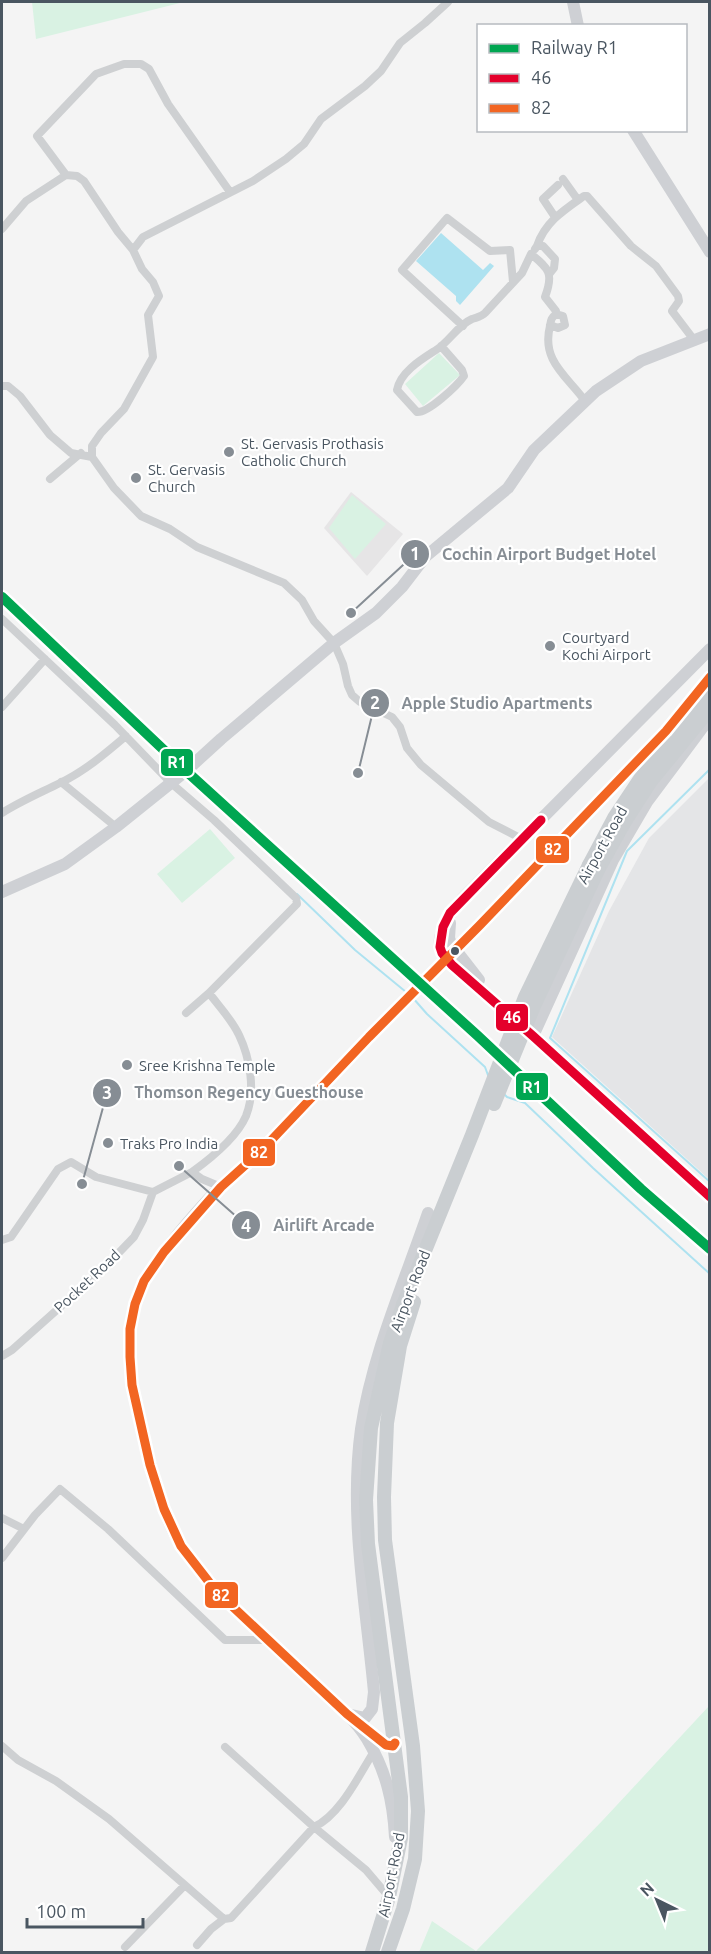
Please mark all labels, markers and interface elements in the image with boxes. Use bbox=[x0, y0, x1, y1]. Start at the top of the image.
legend bbox=[477, 24, 687, 132]
text: Railway R1 bbox=[531, 37, 618, 57]
text: 46 bbox=[531, 67, 551, 87]
text: 82 bbox=[531, 97, 551, 117]
place label: St. Gervasis Prothasis Catholic Church bbox=[241, 435, 384, 469]
marker: St. Gervasis Prothasis Catholic Church bbox=[222, 445, 236, 459]
place label: St. Gervasis Church bbox=[148, 461, 225, 495]
marker: St. Gervasis Church bbox=[129, 471, 143, 485]
callout: Cochin Airport Budget Hotel bbox=[400, 537, 669, 571]
text: 1 bbox=[410, 543, 420, 563]
text: Cochin Airport Budget Hotel bbox=[442, 545, 656, 563]
place label: Courtyard Kochi Airport bbox=[562, 629, 651, 663]
marker: Courtyard Kochi Airport bbox=[543, 639, 557, 653]
callout: Apple Studio Apartments bbox=[360, 686, 605, 720]
text: 2 bbox=[370, 692, 380, 712]
text: Apple Studio Apartments bbox=[402, 694, 592, 712]
line badge: R1 bbox=[160, 748, 194, 777]
text: R1 bbox=[167, 753, 187, 771]
street label: Airport Road bbox=[574, 803, 630, 887]
line badge: 82 bbox=[535, 835, 570, 864]
text: 82 bbox=[544, 840, 562, 858]
unlabelled marker bbox=[449, 945, 461, 957]
line badge: 46 bbox=[495, 1003, 529, 1032]
text: 46 bbox=[503, 1008, 521, 1026]
place label: Sree Krishna Temple bbox=[139, 1057, 276, 1074]
marker: Sree Krishna Temple bbox=[120, 1058, 134, 1072]
line badge: R1 bbox=[515, 1072, 549, 1101]
callout: Thomson Regency Guesthouse bbox=[92, 1076, 376, 1110]
text: R1 bbox=[522, 1078, 542, 1096]
text: 3 bbox=[102, 1082, 112, 1102]
text: Thomson Regency Guesthouse bbox=[134, 1083, 364, 1101]
place label: Traks Pro India bbox=[120, 1135, 218, 1152]
marker: Traks Pro India bbox=[101, 1136, 115, 1150]
line badge: 82 bbox=[242, 1138, 276, 1167]
text: 82 bbox=[250, 1143, 268, 1161]
callout: Airlift Arcade bbox=[231, 1208, 387, 1242]
text: 4 bbox=[241, 1215, 251, 1235]
text: Airlift Arcade bbox=[273, 1216, 375, 1234]
street label: Pocket Road bbox=[50, 1246, 124, 1316]
street label: Airport Road bbox=[387, 1248, 433, 1334]
line badge: 82 bbox=[204, 1581, 239, 1609]
text: 82 bbox=[212, 1586, 230, 1604]
street label: Airport Road bbox=[374, 1831, 408, 1919]
north arrow bbox=[627, 1870, 687, 1930]
text: N bbox=[636, 1878, 657, 1900]
scale bar bbox=[27, 1891, 142, 1929]
text: 100 m bbox=[36, 1901, 86, 1921]

